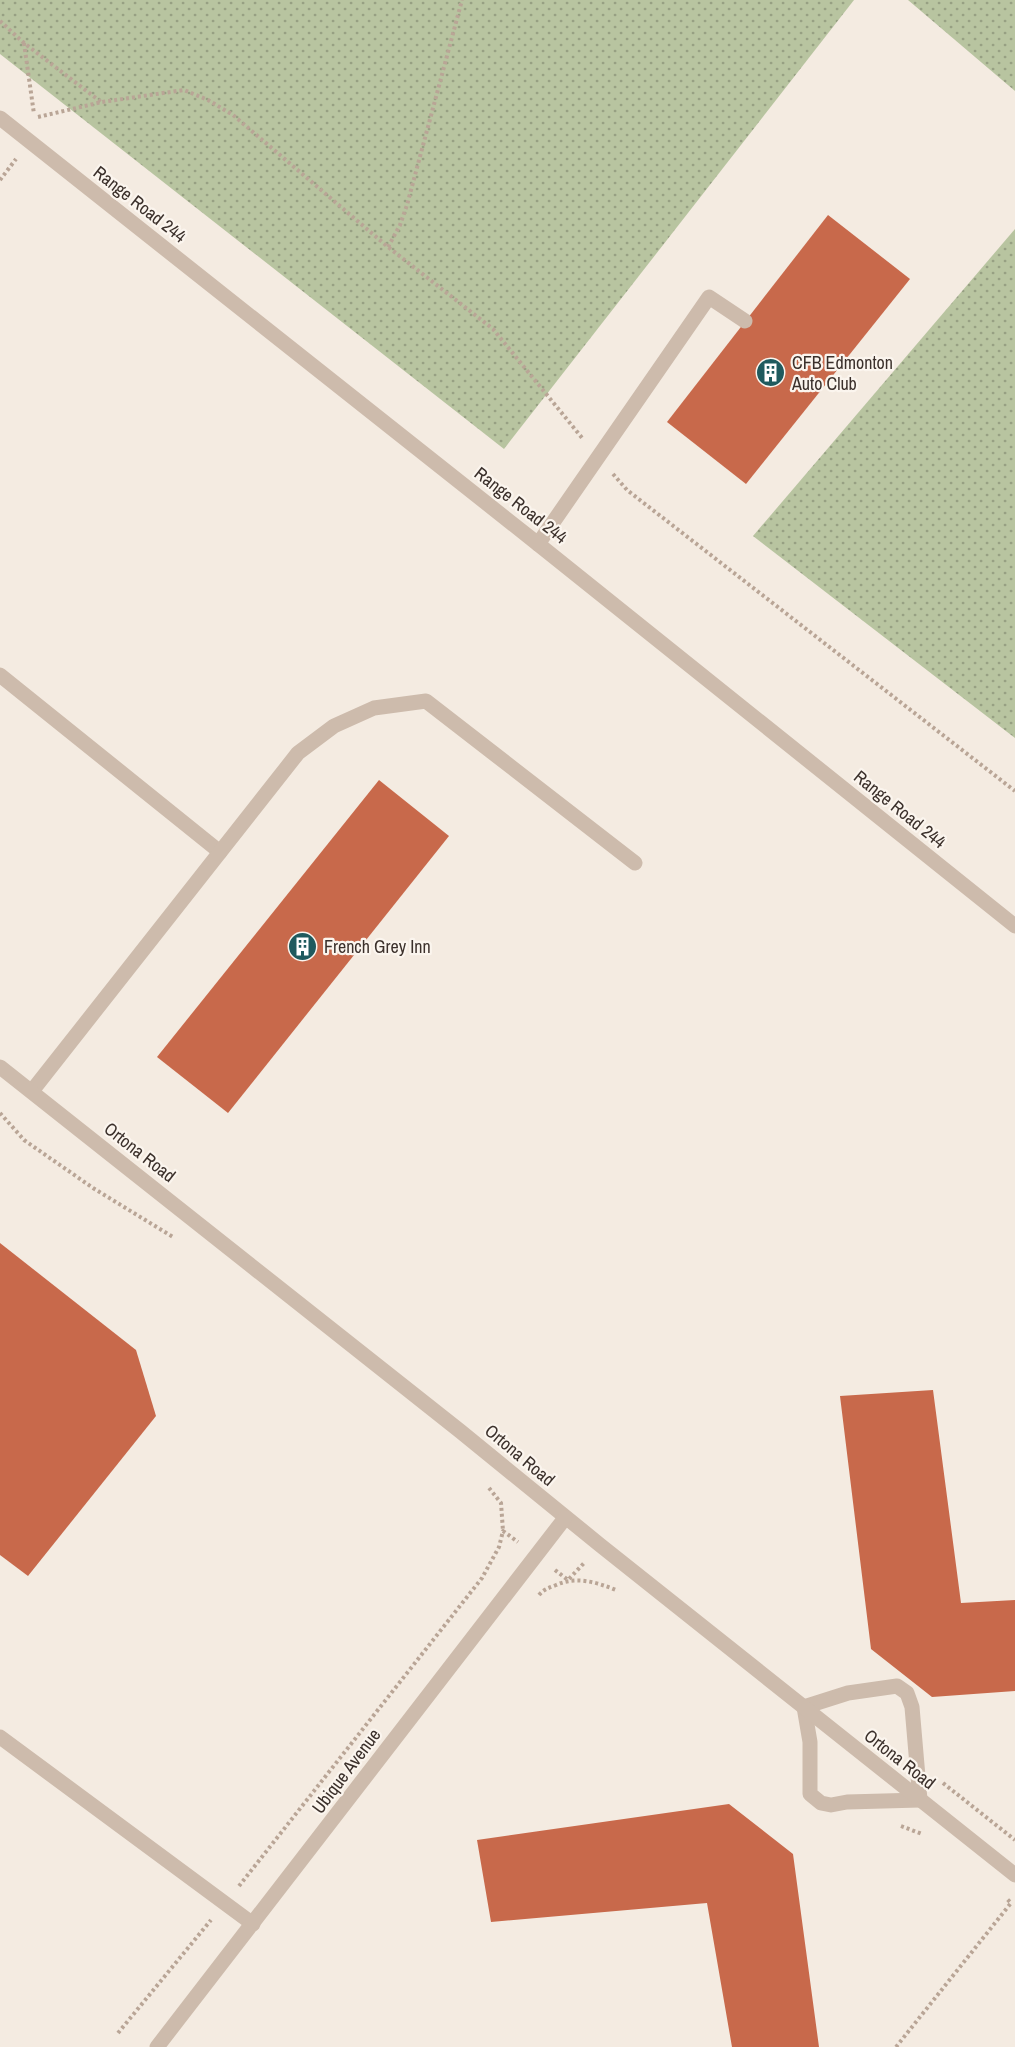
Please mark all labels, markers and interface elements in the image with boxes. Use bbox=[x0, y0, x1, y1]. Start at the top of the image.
street label: Range Road 244 bbox=[88, 160, 192, 248]
place label: CFB Edmonton Auto Club bbox=[791, 350, 893, 396]
building icon: CFB Edmonton Auto Club bbox=[755, 356, 787, 388]
street label: Range Road 244 bbox=[469, 461, 573, 549]
street label: Range Road 244 bbox=[849, 764, 951, 854]
building icon: French Grey Inn bbox=[287, 930, 319, 962]
place label: French Grey Inn bbox=[324, 934, 431, 959]
street label: Ortona Road bbox=[99, 1116, 181, 1188]
street label: Ortona Road bbox=[480, 1418, 560, 1492]
street label: Ubique Avenue bbox=[306, 1723, 386, 1819]
street label: Ortona Road bbox=[859, 1723, 941, 1795]

